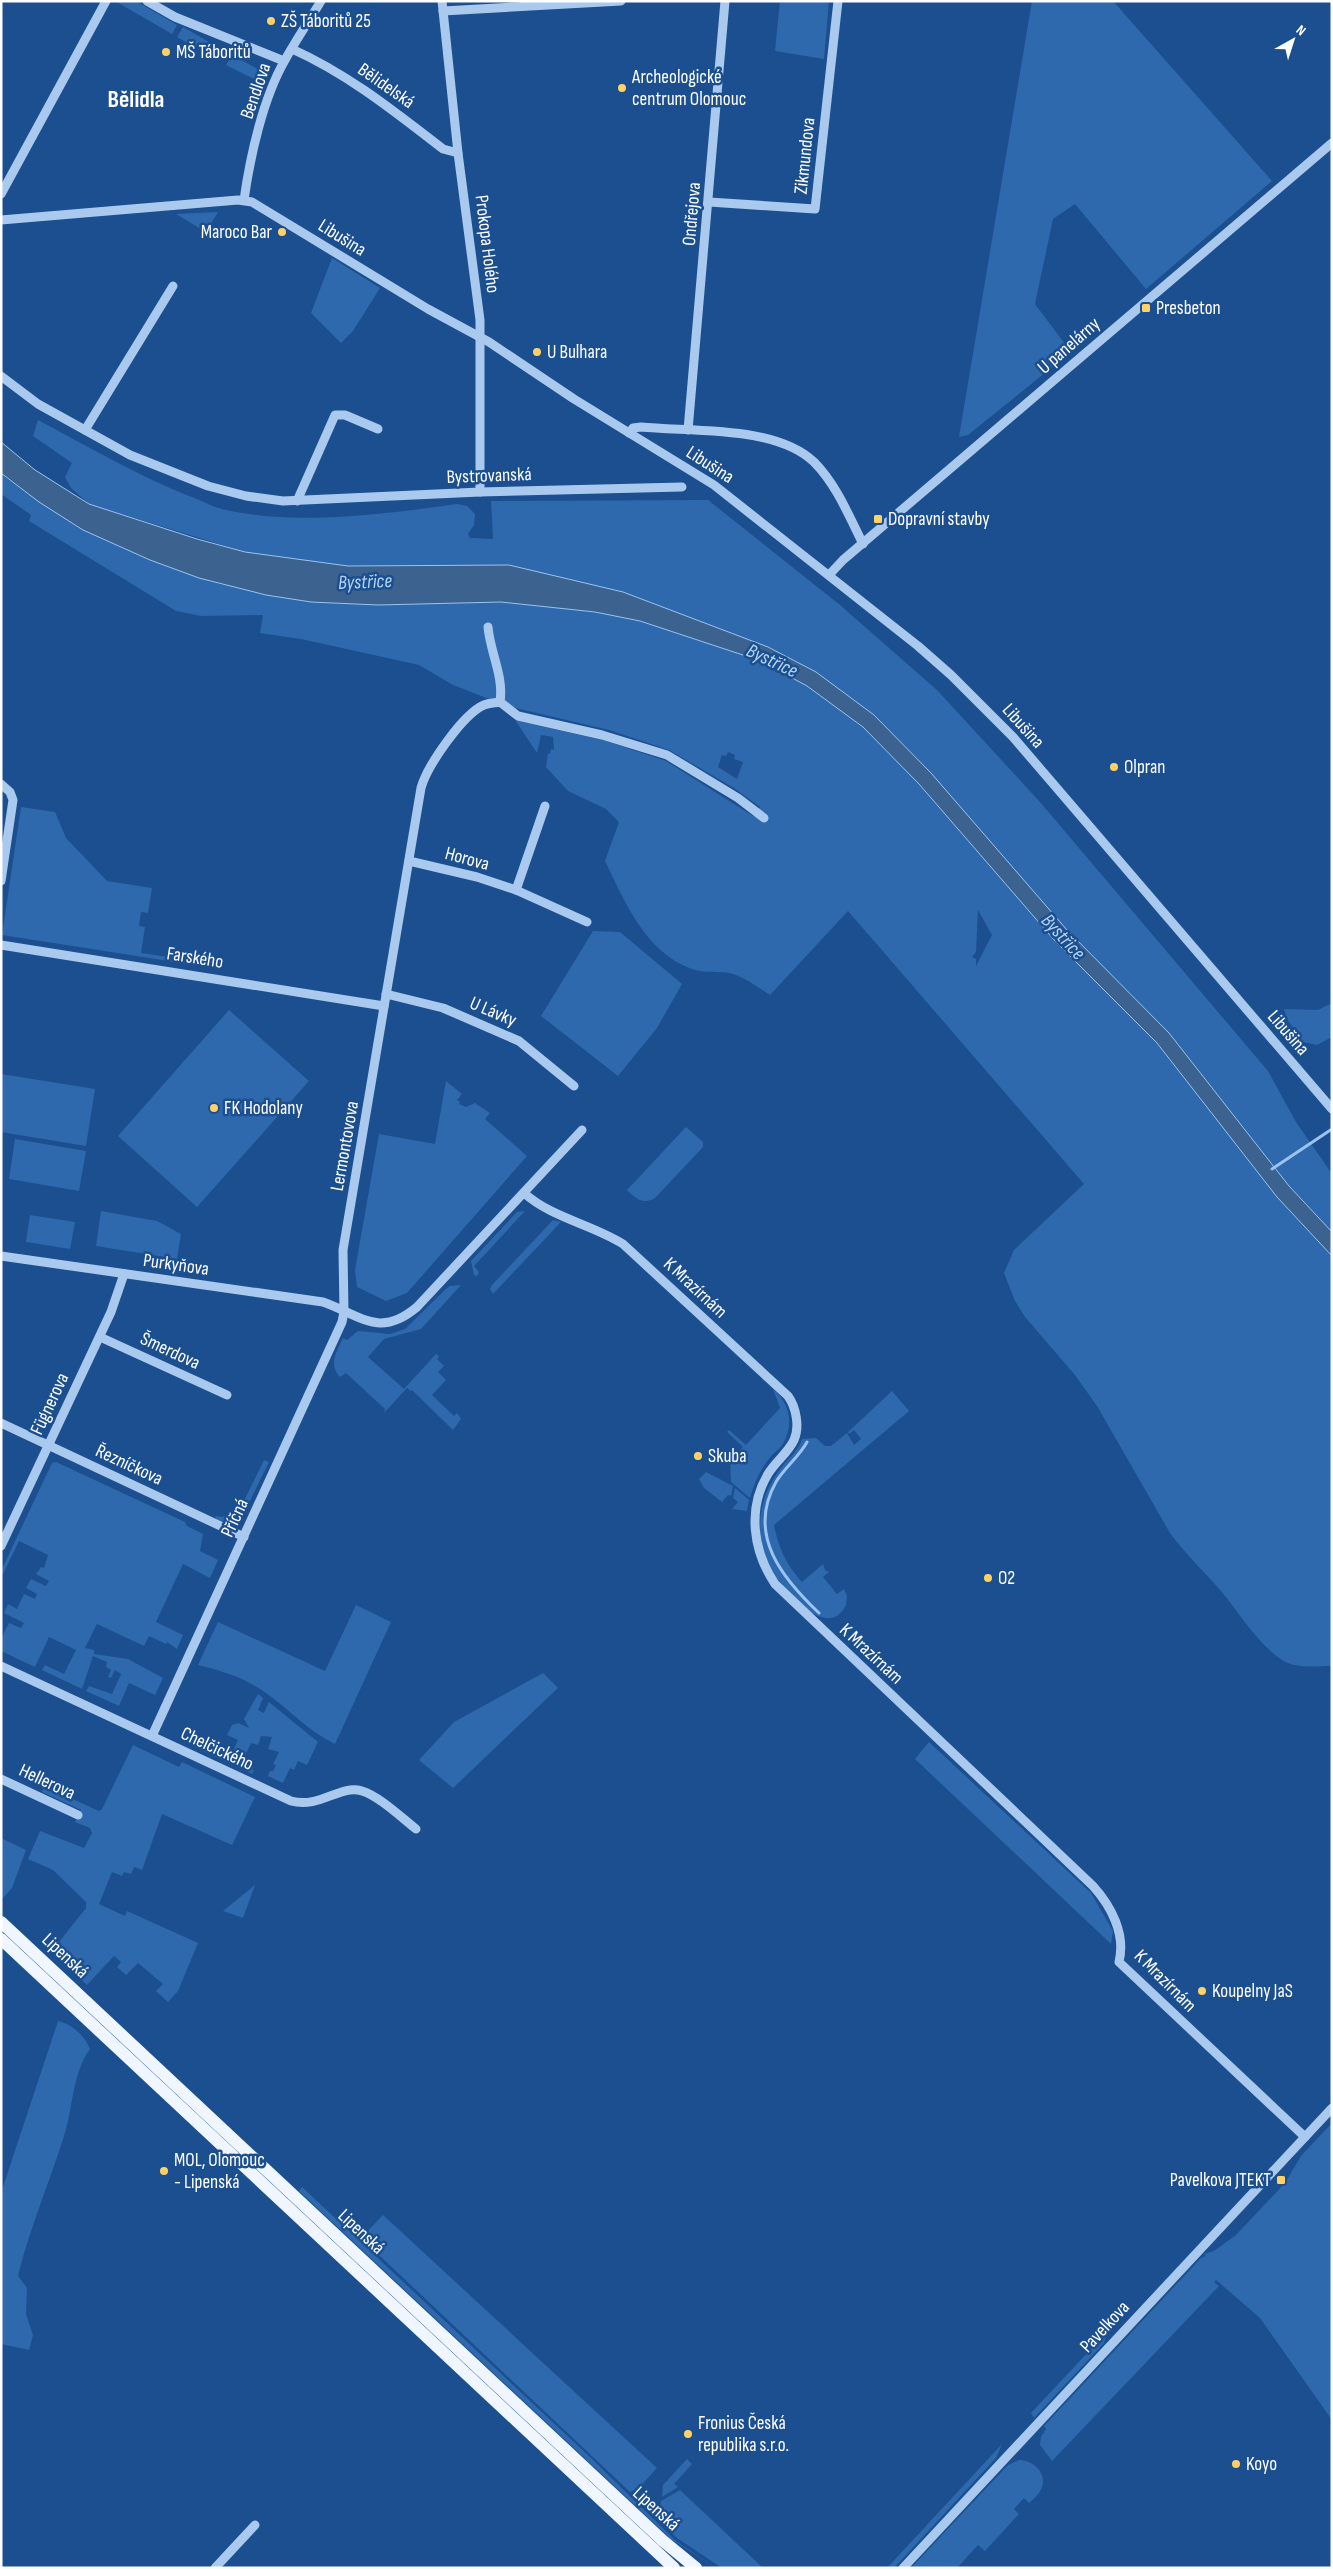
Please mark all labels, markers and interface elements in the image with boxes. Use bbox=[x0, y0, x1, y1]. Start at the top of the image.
place label: ZŠ Táboritů 25 bbox=[281, 10, 371, 33]
marker: ZŠ Táboritů 25 bbox=[265, 15, 277, 27]
north arrow bbox=[1268, 15, 1318, 65]
text: N bbox=[1293, 21, 1309, 39]
place label: MŠ Táboritů bbox=[176, 41, 251, 64]
marker: MŠ Táboritů bbox=[160, 46, 172, 58]
street label: Bělidelská bbox=[353, 58, 419, 114]
street label: Bendlova bbox=[236, 60, 276, 122]
place label: Archeologické centrum Olomouc bbox=[631, 66, 746, 111]
marker: Archeologické centrum Olomouc bbox=[616, 82, 628, 94]
district label: Bělidla bbox=[108, 85, 164, 114]
street label: Zikmundova bbox=[790, 117, 820, 195]
street label: Ondřejova bbox=[678, 181, 706, 247]
street label: Prokopa Holého bbox=[470, 194, 504, 294]
street label: Libušina bbox=[314, 214, 370, 262]
place label: Maroco Bar bbox=[201, 221, 273, 244]
marker: Maroco Bar bbox=[276, 226, 288, 238]
place label: Presbeton bbox=[1156, 297, 1221, 320]
marker: Presbeton bbox=[1140, 302, 1152, 314]
street label: U panelárny bbox=[1033, 312, 1105, 379]
place label: U Bulhara bbox=[547, 341, 607, 364]
marker: U Bulhara bbox=[531, 346, 543, 358]
street label: Libušina bbox=[682, 441, 738, 489]
street label: Bystrovanská bbox=[446, 463, 532, 489]
place label: Dopravní stavby bbox=[888, 508, 990, 531]
marker: Dopravní stavby bbox=[872, 513, 884, 525]
water label: Bystřice bbox=[338, 569, 393, 595]
water label: Bystřice bbox=[742, 639, 802, 683]
street label: Libušina bbox=[997, 699, 1049, 753]
place label: Olpran bbox=[1124, 756, 1165, 779]
marker: Olpran bbox=[1108, 761, 1120, 773]
street label: Horova bbox=[442, 842, 492, 876]
water label: Bystřice bbox=[1036, 909, 1090, 965]
street label: Farského bbox=[165, 942, 225, 974]
street label: U Lávky bbox=[466, 992, 520, 1032]
street label: Libušina bbox=[1262, 1006, 1314, 1060]
place label: FK Hodolany bbox=[224, 1097, 303, 1120]
street label: Lermontovova bbox=[326, 1099, 364, 1193]
marker: FK Hodolany bbox=[208, 1102, 220, 1114]
street label: Purkyňova bbox=[142, 1249, 210, 1281]
street label: K Mrazírnám bbox=[658, 1253, 732, 1323]
street label: Šmerdova bbox=[137, 1327, 203, 1375]
street label: Fügnerova bbox=[26, 1369, 74, 1439]
street label: Řezníčkova bbox=[92, 1439, 166, 1491]
place label: Skuba bbox=[708, 1445, 747, 1468]
marker: Skuba bbox=[692, 1450, 704, 1462]
street label: Příčná bbox=[216, 1495, 254, 1541]
place label: O2 bbox=[998, 1567, 1015, 1590]
marker: O2 bbox=[982, 1572, 994, 1584]
street label: K Mrazírnám bbox=[834, 1619, 908, 1689]
street label: Chelčického bbox=[177, 1722, 257, 1776]
street label: Hellerova bbox=[15, 1759, 79, 1805]
street label: Lipenská bbox=[37, 1929, 93, 1983]
street label: K Mrazírnám bbox=[1129, 1945, 1201, 2017]
place label: Koupelny JaS bbox=[1212, 1980, 1293, 2003]
marker: Koupelny JaS bbox=[1196, 1985, 1208, 1997]
place label: MOL, Olomouc - Lipenská bbox=[174, 2149, 265, 2194]
marker: MOL, Olomouc - Lipenská bbox=[158, 2165, 170, 2177]
place label: Pavelkova JTEKT bbox=[1170, 2169, 1271, 2192]
marker: Pavelkova JTEKT bbox=[1275, 2174, 1287, 2186]
street label: Lipenská bbox=[333, 2205, 389, 2259]
street label: Pavelkova bbox=[1075, 2296, 1135, 2358]
place label: Fronius Česká republika s.r.o. bbox=[698, 2412, 789, 2457]
marker: Fronius Česká republika s.r.o. bbox=[682, 2428, 694, 2440]
place label: Koyo bbox=[1246, 2453, 1277, 2476]
marker: Koyo bbox=[1230, 2458, 1242, 2470]
street label: Lipenská bbox=[628, 2482, 684, 2536]

